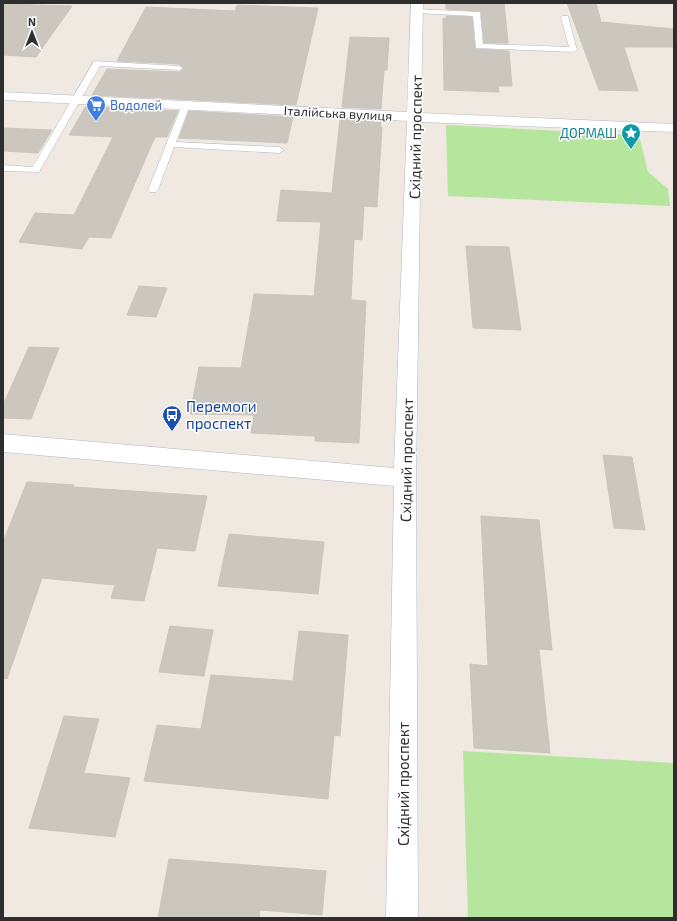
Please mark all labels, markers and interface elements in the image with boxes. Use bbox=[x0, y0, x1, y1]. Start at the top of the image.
north arrow bbox=[12, 12, 52, 52]
text: N bbox=[28, 15, 36, 28]
street label: Східний проспект bbox=[405, 75, 425, 199]
supermarket icon: Водолей bbox=[85, 94, 107, 122]
place label: Водолей bbox=[110, 97, 162, 113]
street label: Італійська вулиця bbox=[283, 102, 393, 124]
place icon: ДОРМАШ bbox=[620, 122, 642, 150]
place label: ДОРМАШ bbox=[560, 125, 617, 141]
place label: Перемоги проспект bbox=[186, 397, 256, 432]
street label: Східний проспект bbox=[396, 398, 416, 522]
bus stop icon: Перемоги проспект bbox=[161, 404, 183, 432]
street label: Східний проспект bbox=[394, 722, 412, 846]

